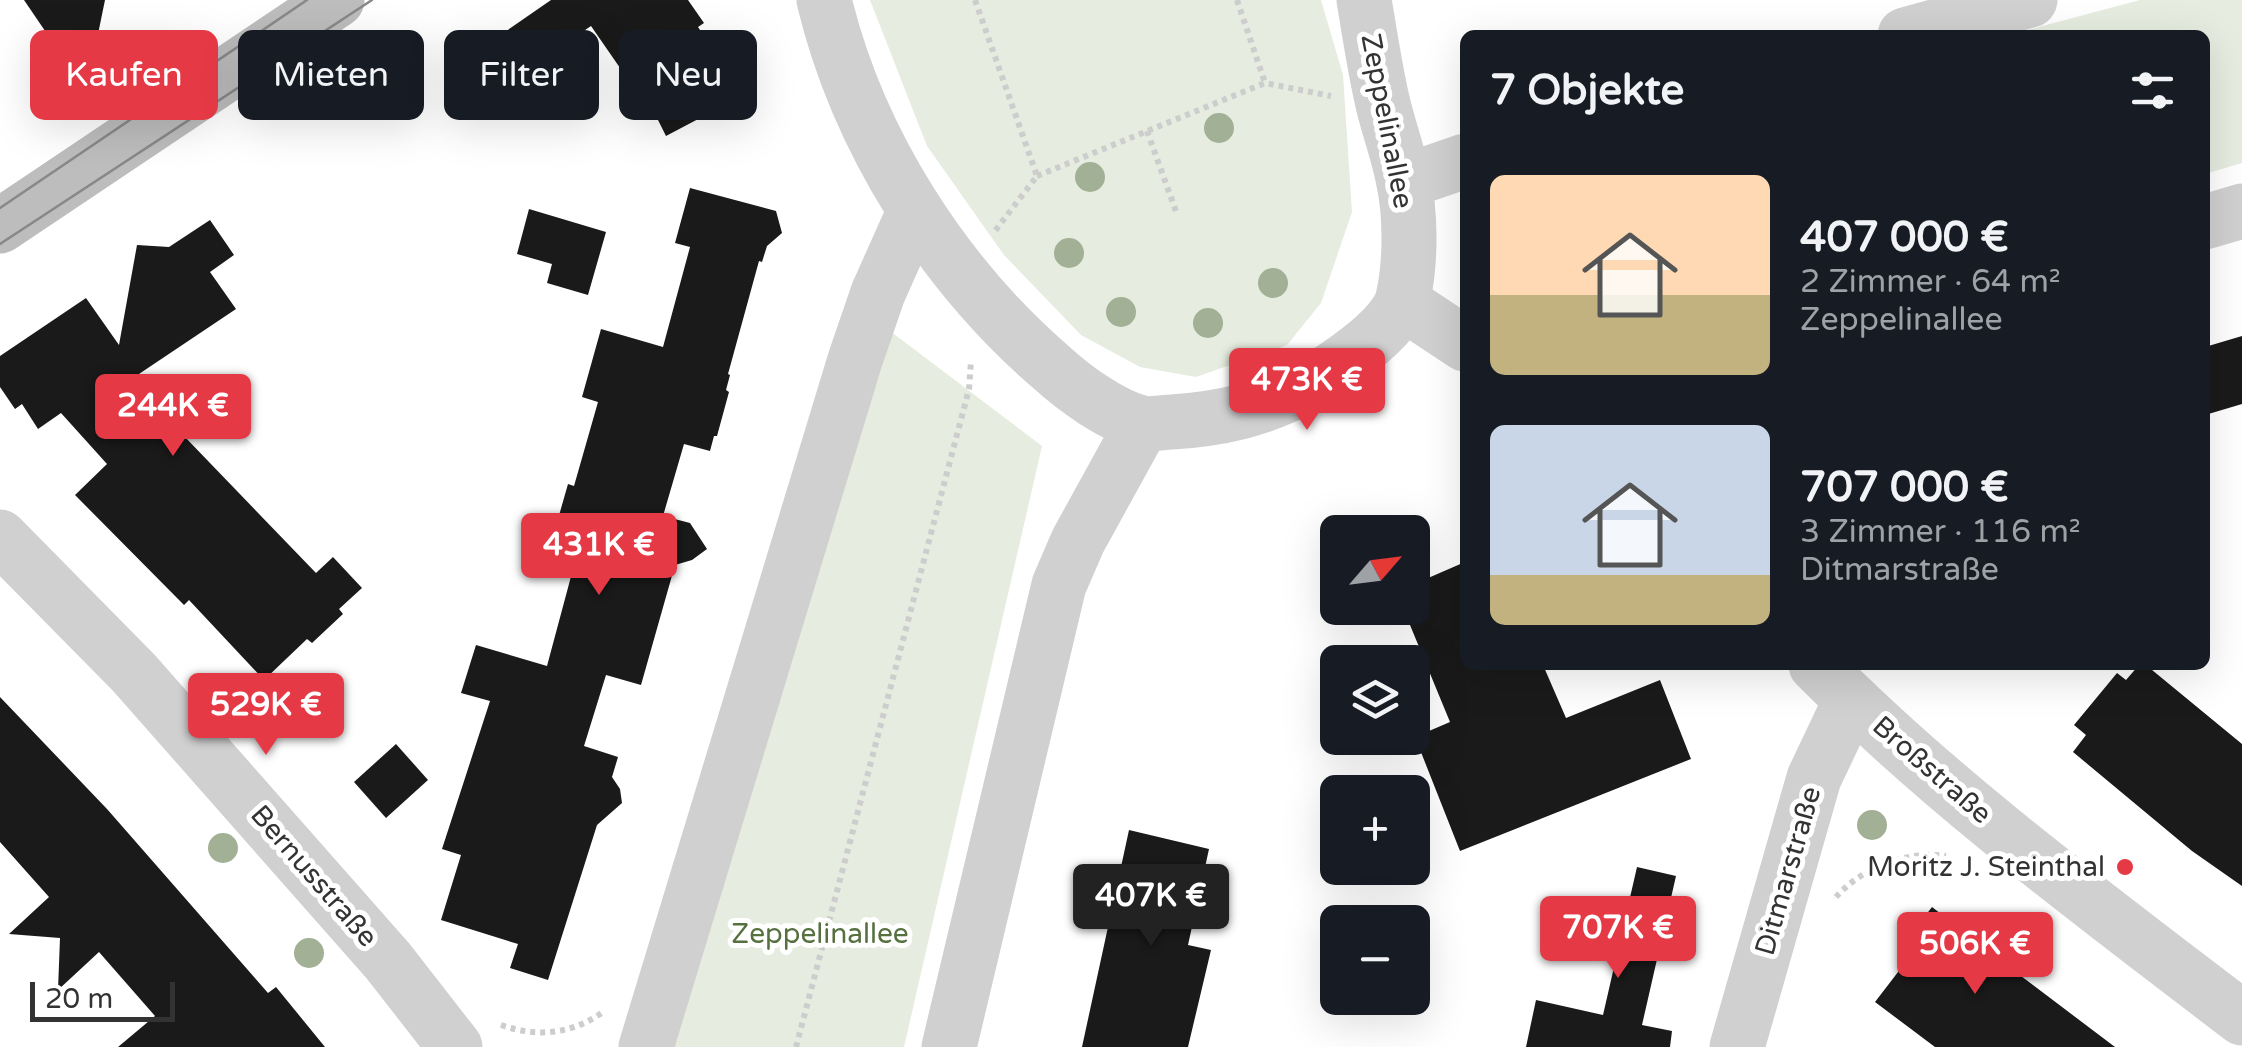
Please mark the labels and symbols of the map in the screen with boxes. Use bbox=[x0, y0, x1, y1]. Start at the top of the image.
street label: Zeppelinallee bbox=[1353, 31, 1421, 211]
pin: 473K € bbox=[1226, 348, 1388, 433]
pin: 244K € bbox=[92, 374, 254, 459]
pin: 431K € bbox=[518, 513, 680, 598]
north arrow bbox=[1320, 515, 1430, 625]
pin: 529K € bbox=[185, 673, 347, 758]
street label: Broßstraße bbox=[1865, 709, 1999, 831]
street label: Ditmarstraße bbox=[1748, 783, 1828, 959]
street label: Bernusstraße bbox=[243, 798, 385, 954]
place label: Moritz J. Steinthal bbox=[1867, 850, 2105, 884]
marker: Moritz J. Steinthal bbox=[2114, 856, 2136, 878]
pin: 407K € bbox=[1070, 864, 1232, 949]
pin: 707K € bbox=[1537, 896, 1699, 981]
pin: 506K € bbox=[1894, 912, 2056, 997]
park label: Zeppelinallee bbox=[731, 917, 909, 951]
scale bar bbox=[30, 977, 175, 1022]

